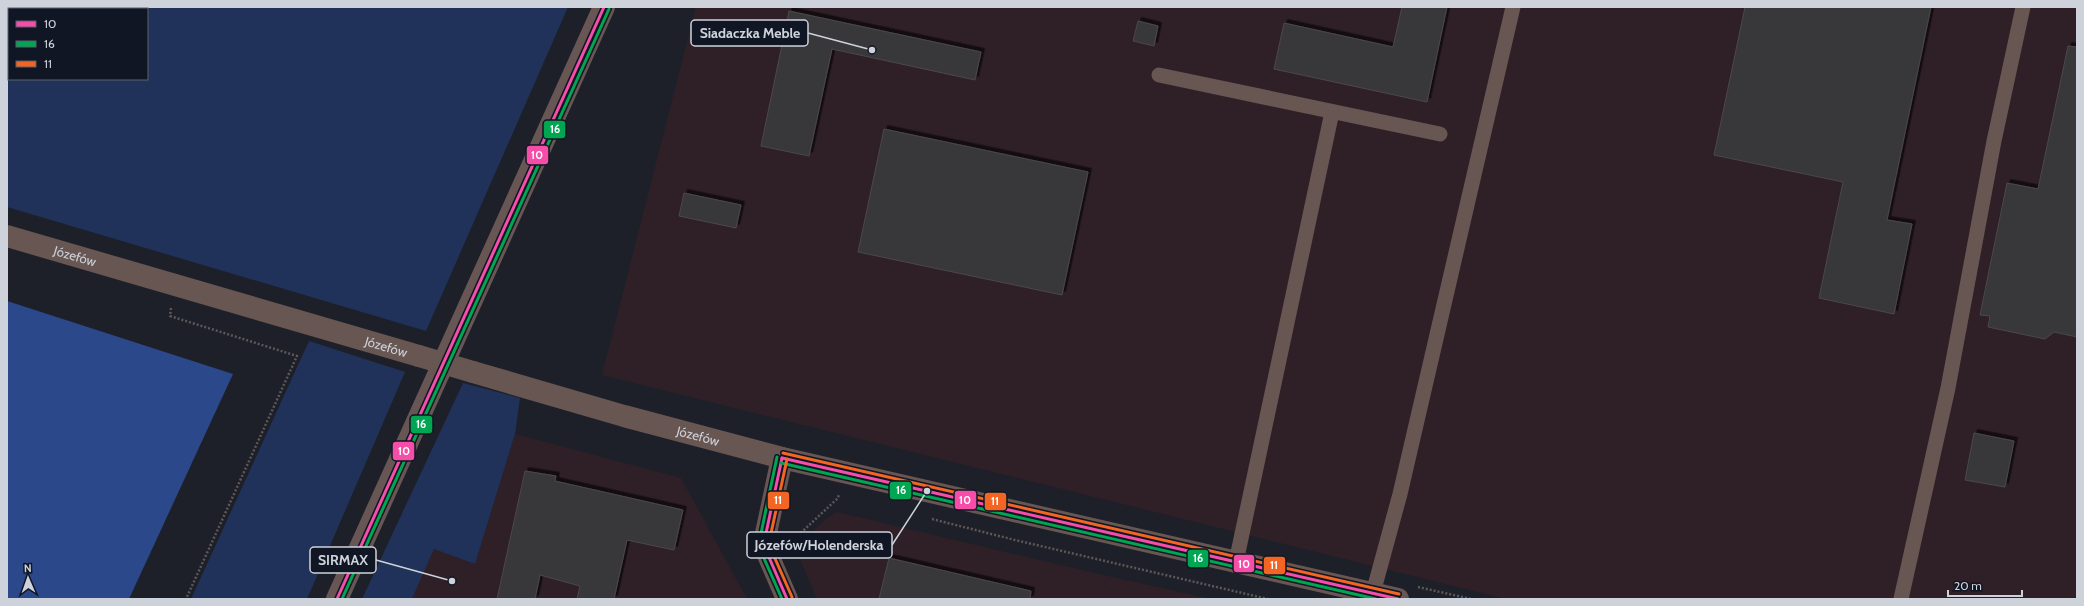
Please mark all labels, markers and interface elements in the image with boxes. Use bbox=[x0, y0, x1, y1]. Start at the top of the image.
legend bbox=[8, 8, 148, 80]
text: 10 bbox=[44, 16, 56, 31]
callout: Siadaczka Meble bbox=[691, 20, 808, 46]
text: Siadaczka Meble bbox=[700, 24, 800, 42]
text: 16 bbox=[44, 36, 55, 51]
text: 11 bbox=[44, 56, 52, 71]
line badge: 16 bbox=[543, 120, 566, 139]
text: 16 bbox=[550, 122, 560, 136]
line badge: 10 bbox=[526, 145, 549, 165]
text: 10 bbox=[531, 148, 543, 162]
street label: Józefów bbox=[51, 242, 99, 270]
street label: Józefów bbox=[362, 332, 410, 360]
line badge: 16 bbox=[410, 415, 433, 434]
text: 16 bbox=[416, 417, 426, 431]
street label: Józefów bbox=[674, 422, 722, 449]
line badge: 10 bbox=[392, 441, 415, 461]
text: 10 bbox=[398, 444, 410, 458]
line badge: 16 bbox=[889, 481, 912, 500]
text: 16 bbox=[896, 483, 906, 497]
line badge: 10 bbox=[954, 490, 977, 510]
line badge: 11 bbox=[767, 491, 790, 510]
line badge: 11 bbox=[984, 492, 1007, 511]
text: 11 bbox=[774, 493, 782, 507]
text: 10 bbox=[959, 493, 971, 507]
text: 11 bbox=[991, 494, 999, 508]
callout: Józefów/Holenderska bbox=[747, 532, 892, 558]
text: Józefów/Holenderska bbox=[754, 536, 883, 554]
callout: SIRMAX bbox=[310, 547, 376, 573]
line badge: 16 bbox=[1187, 549, 1209, 568]
text: SIRMAX bbox=[318, 551, 368, 569]
text: 16 bbox=[1193, 551, 1203, 565]
line badge: 10 bbox=[1233, 554, 1255, 573]
line badge: 11 bbox=[1263, 556, 1286, 575]
text: 10 bbox=[1238, 557, 1250, 571]
north arrow bbox=[8, 558, 48, 598]
text: 11 bbox=[1270, 558, 1278, 572]
text: N bbox=[24, 561, 32, 575]
scale bar bbox=[1948, 572, 2022, 598]
text: 20 m bbox=[1954, 578, 1982, 593]

